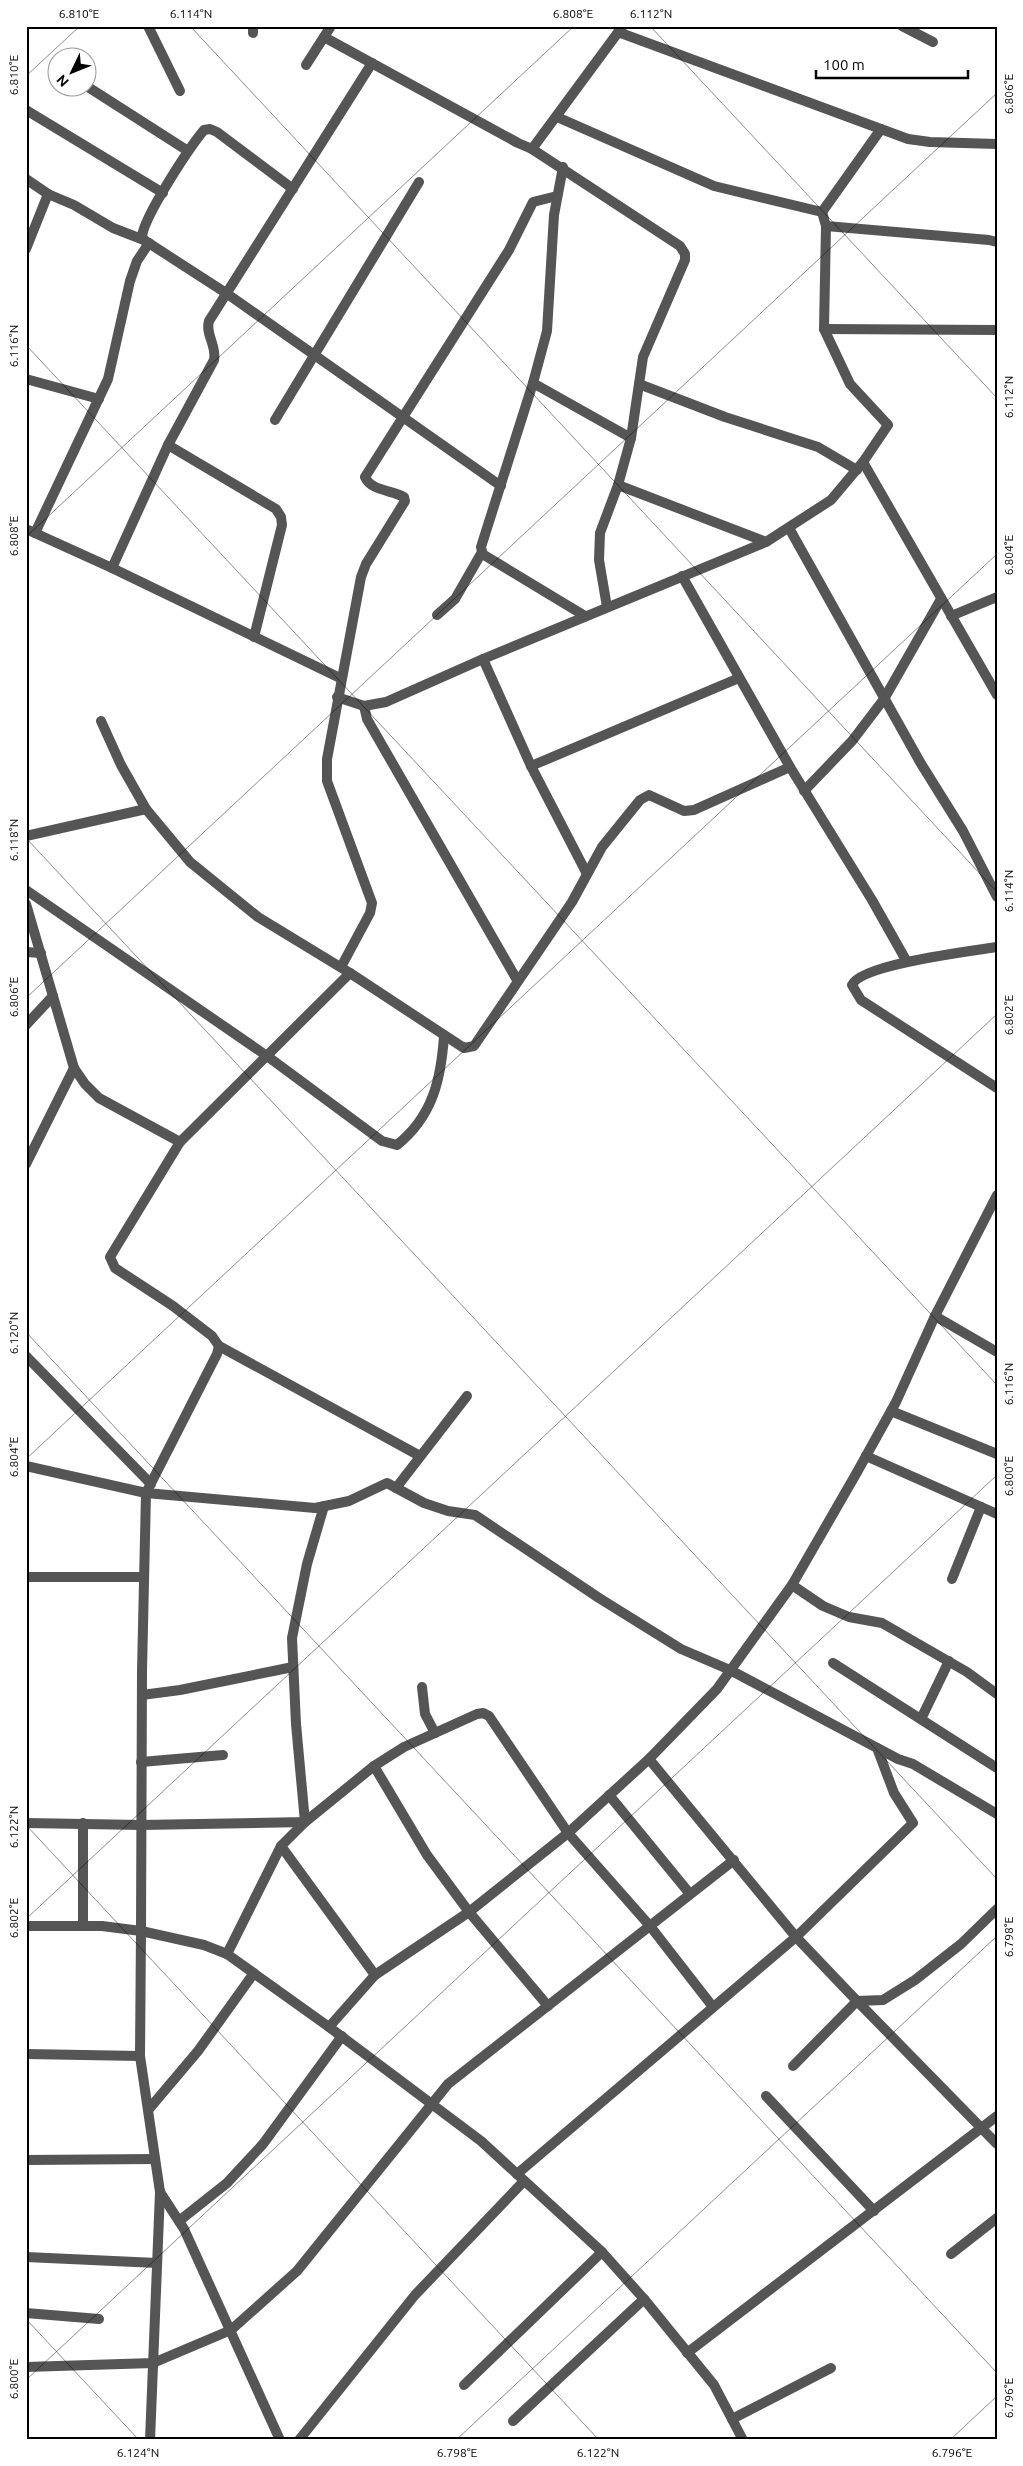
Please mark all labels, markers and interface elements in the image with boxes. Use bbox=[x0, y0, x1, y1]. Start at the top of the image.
text: 6.810°E bbox=[59, 7, 100, 20]
text: 6.114°N bbox=[170, 7, 212, 20]
text: 6.808°E bbox=[553, 7, 594, 20]
text: 6.112°N bbox=[630, 7, 672, 20]
north arrow bbox=[48, 48, 98, 98]
scale bar bbox=[816, 48, 968, 80]
text: 6.810°E bbox=[7, 54, 20, 95]
text: 100 m bbox=[823, 56, 865, 73]
text: N bbox=[53, 72, 72, 90]
text: 6.806°E bbox=[1002, 73, 1015, 114]
text: 6.116°N bbox=[7, 325, 20, 367]
text: 6.112°N bbox=[1002, 376, 1015, 418]
text: 6.808°E bbox=[7, 515, 20, 556]
text: 6.804°E bbox=[1002, 534, 1015, 575]
text: 6.118°N bbox=[7, 819, 20, 861]
text: 6.114°N bbox=[1002, 870, 1015, 912]
text: 6.806°E bbox=[7, 976, 20, 1017]
text: 6.802°E bbox=[1002, 994, 1015, 1035]
text: 6.120°N bbox=[7, 1312, 20, 1354]
text: 6.116°N bbox=[1002, 1363, 1015, 1405]
text: 6.804°E bbox=[7, 1436, 20, 1477]
text: 6.800°E bbox=[1002, 1455, 1015, 1496]
text: 6.122°N bbox=[7, 1806, 20, 1848]
text: 6.802°E bbox=[7, 1897, 20, 1938]
text: 6.798°E bbox=[1002, 1916, 1015, 1957]
text: 6.800°E bbox=[7, 2358, 20, 2399]
text: 6.796°E bbox=[1002, 2377, 1015, 2418]
text: 6.124°N bbox=[117, 2446, 159, 2459]
text: 6.798°E bbox=[437, 2446, 478, 2459]
text: 6.122°N bbox=[577, 2446, 619, 2459]
text: 6.796°E bbox=[932, 2446, 973, 2459]

